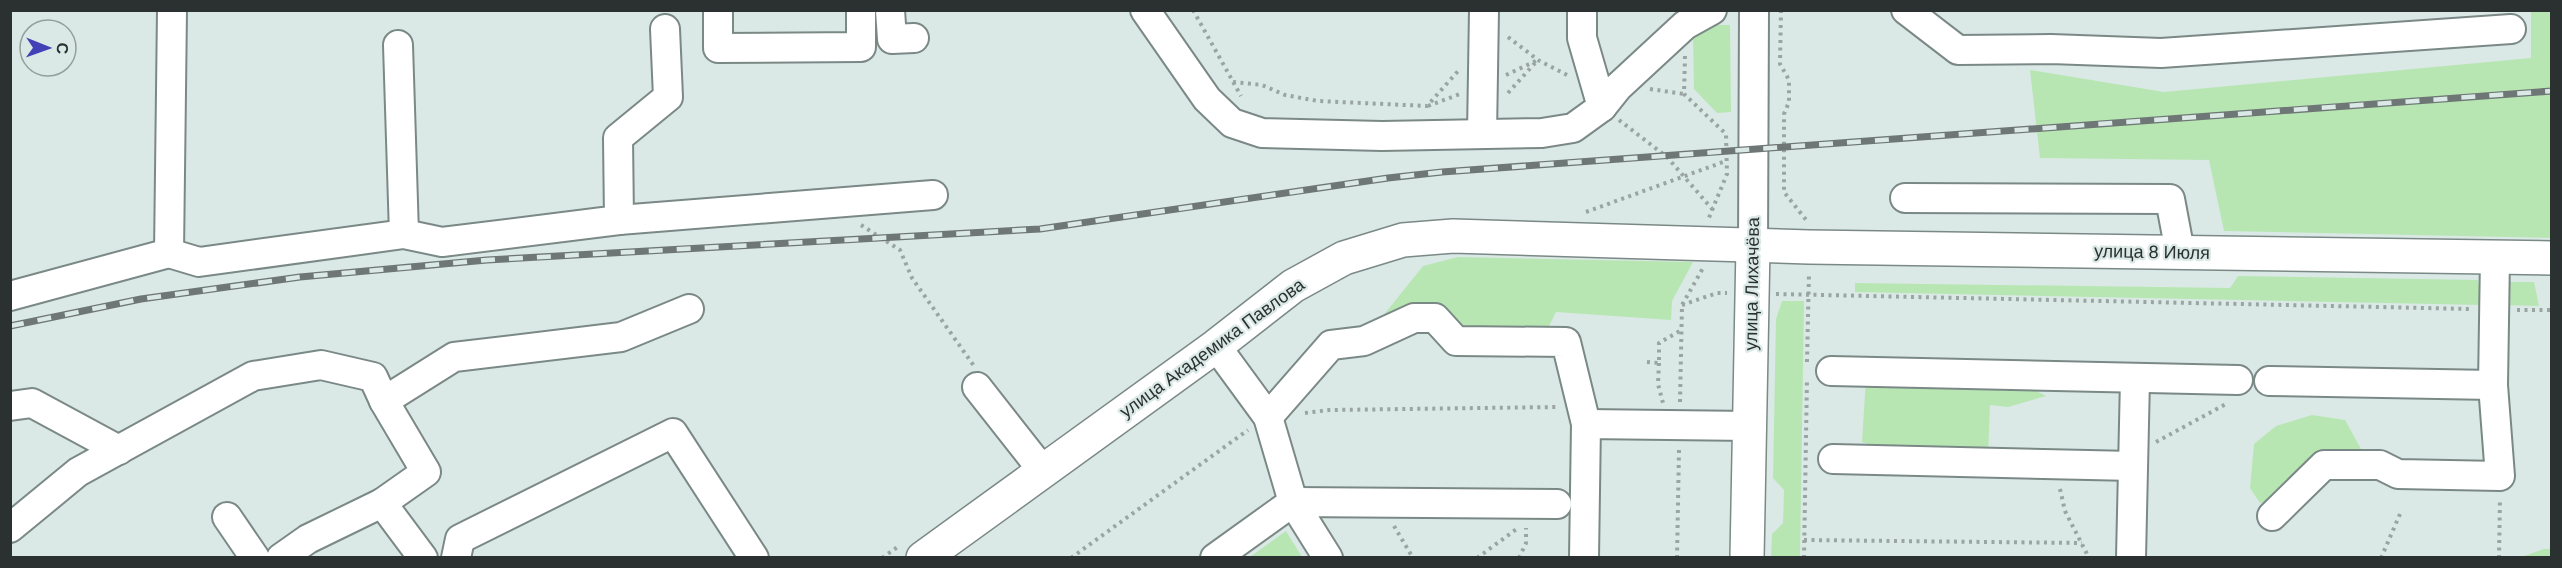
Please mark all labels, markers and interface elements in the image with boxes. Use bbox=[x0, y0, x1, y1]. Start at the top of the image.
north arrow bbox=[18, 18, 78, 78]
text: С bbox=[54, 42, 71, 55]
street label: улица Лихачёва bbox=[1741, 216, 1763, 351]
street label: улица 8 Июля bbox=[2094, 241, 2210, 263]
street label: улица Академика Павлова bbox=[1116, 274, 1309, 422]

